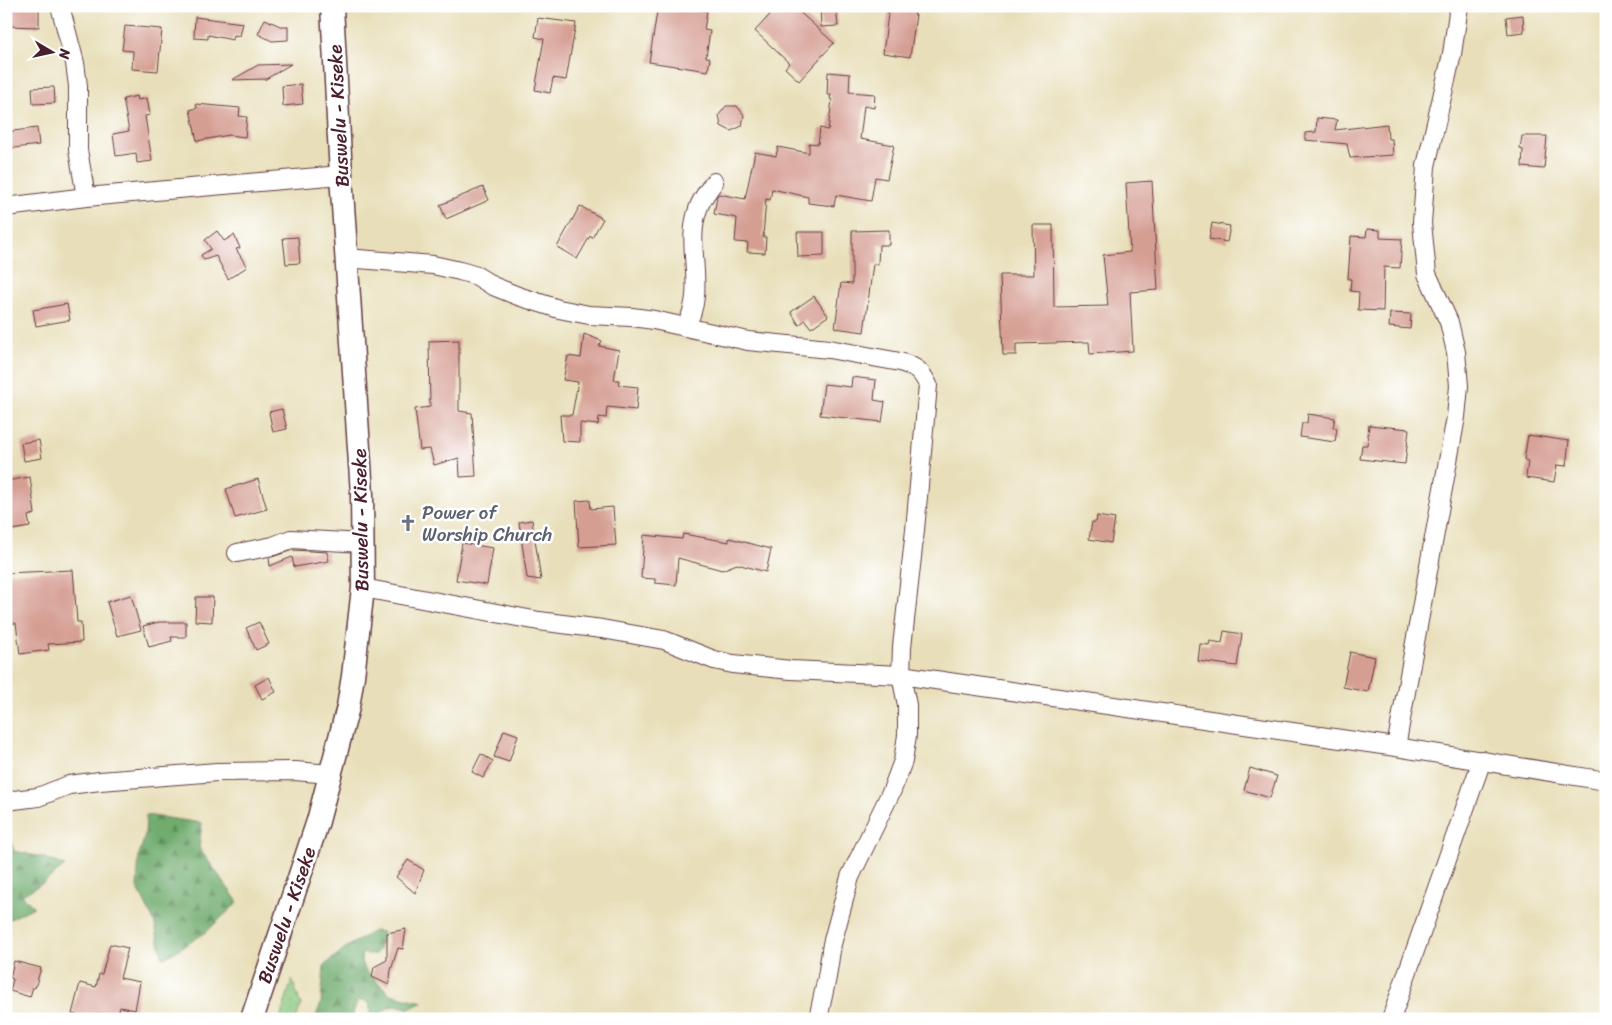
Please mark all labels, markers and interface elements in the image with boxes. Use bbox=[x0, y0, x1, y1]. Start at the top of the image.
north arrow bbox=[28, 28, 78, 78]
street label: Buswelu - Kiseke bbox=[318, 44, 359, 188]
text: N bbox=[51, 46, 78, 61]
street label: Buswelu - Kiseke bbox=[343, 448, 378, 592]
place label: Power of Worship Church bbox=[422, 496, 552, 551]
church icon: Power of Worship Church bbox=[398, 513, 418, 533]
street label: Buswelu - Kiseke bbox=[248, 842, 325, 988]

